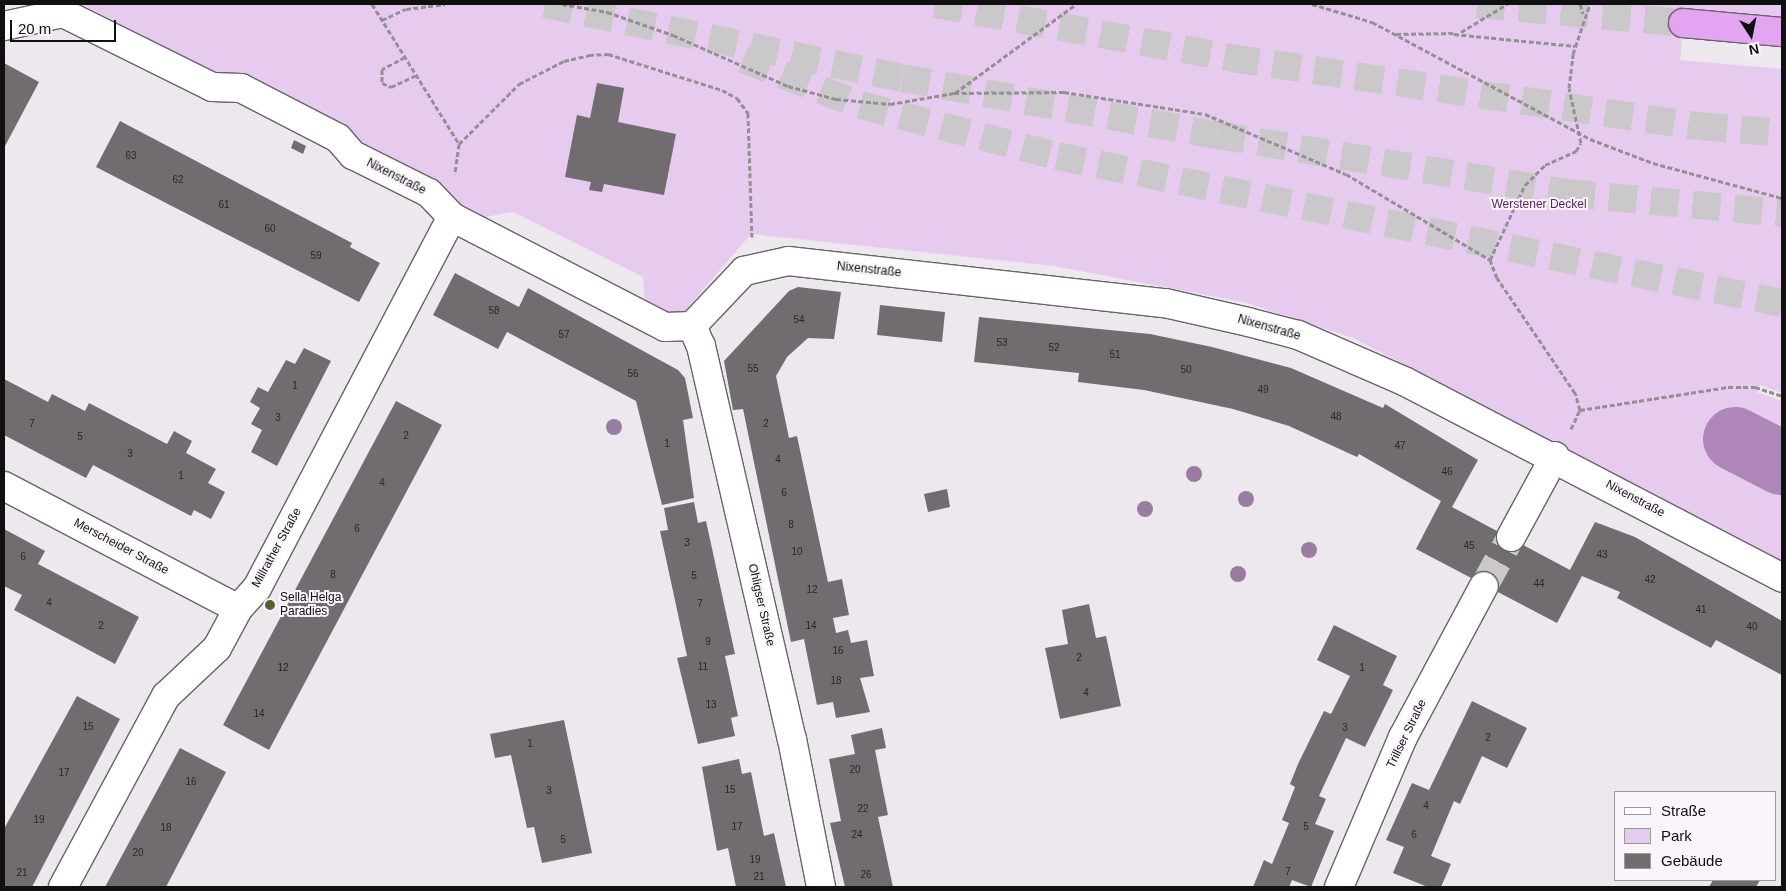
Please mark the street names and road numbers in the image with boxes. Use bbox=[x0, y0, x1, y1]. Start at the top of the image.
street label: Nixenstraße bbox=[364, 156, 428, 198]
street label: Nixenstraße bbox=[836, 259, 902, 281]
street label: Nixenstraße bbox=[1236, 312, 1302, 344]
street label: Nixenstraße bbox=[1603, 477, 1667, 521]
street label: Millrather Straße bbox=[249, 506, 305, 590]
street label: Merscheider Straße bbox=[71, 516, 171, 578]
street label: Ohligser Straße bbox=[745, 562, 777, 648]
street label: Trillser Straße bbox=[1384, 697, 1430, 771]

